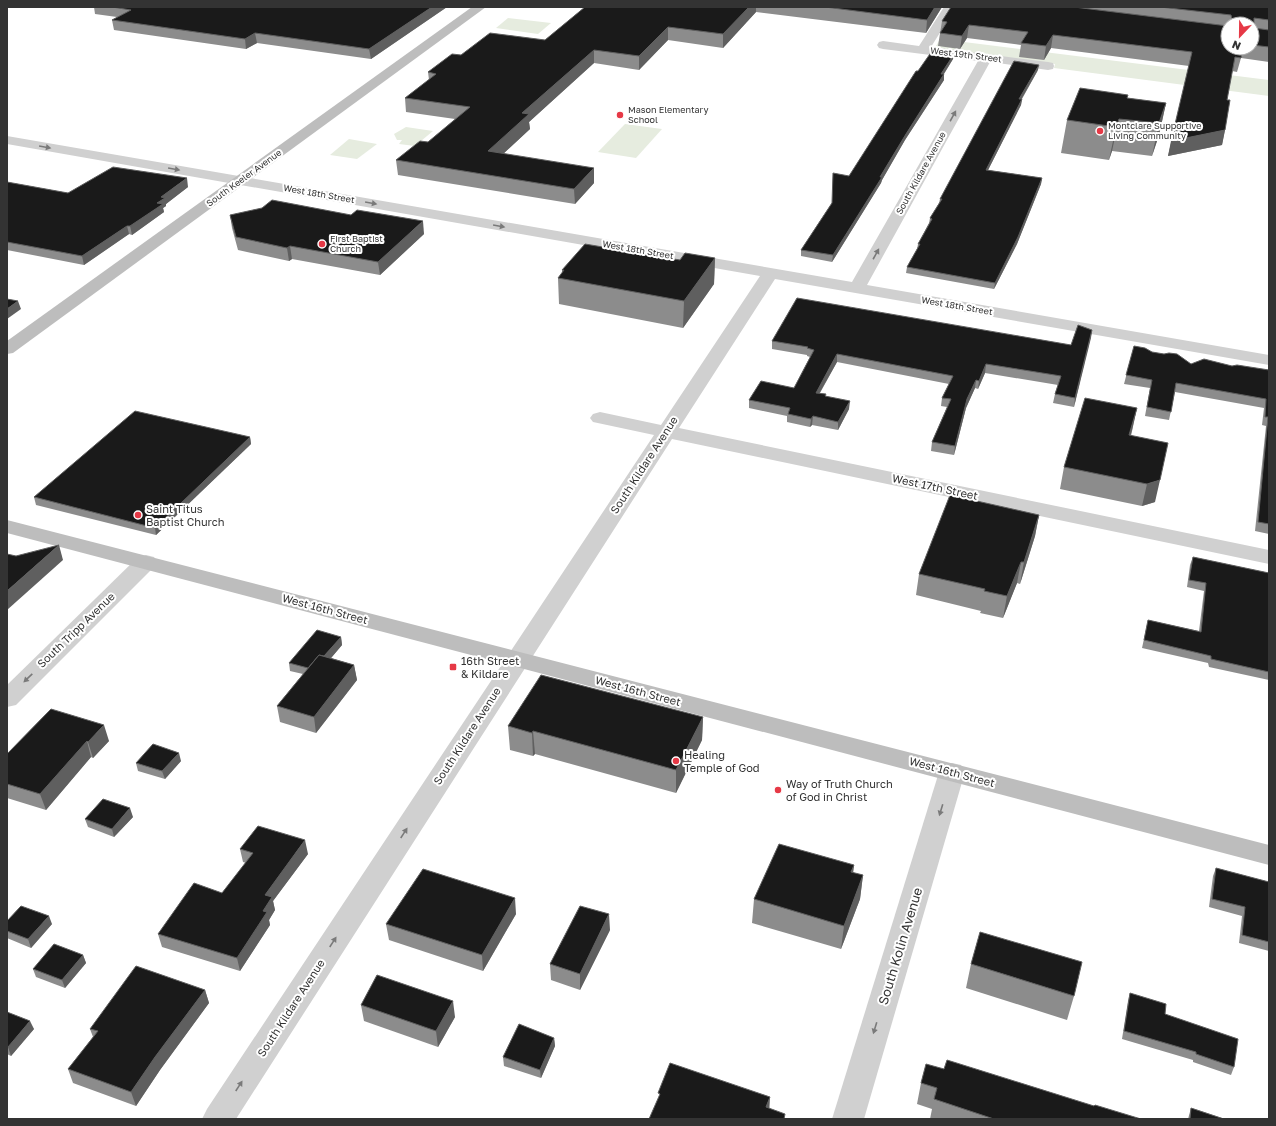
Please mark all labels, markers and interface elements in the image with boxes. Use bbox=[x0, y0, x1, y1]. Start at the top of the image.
north arrow bbox=[1220, 16, 1260, 56]
text: N bbox=[1230, 38, 1242, 53]
street label: West 19th Street bbox=[930, 45, 1003, 64]
place label: Mason Elementary School bbox=[628, 104, 708, 125]
marker: Mason Elementary School bbox=[615, 110, 625, 120]
one-way arrow bbox=[950, 110, 956, 122]
place label: Montclare Supportive Living Community bbox=[1108, 120, 1201, 141]
marker: Montclare Supportive Living Community bbox=[1095, 126, 1105, 136]
street label: South Kildare Avenue bbox=[893, 130, 948, 216]
one-way arrow bbox=[39, 144, 52, 150]
street label: South Keeler Avenue bbox=[204, 147, 283, 209]
one-way arrow bbox=[167, 166, 180, 172]
street label: West 18th Street bbox=[283, 182, 356, 205]
one-way arrow bbox=[364, 201, 377, 207]
one-way arrow bbox=[492, 223, 505, 229]
place label: First Baptist Church bbox=[330, 233, 383, 254]
street label: West 18th Street bbox=[602, 238, 675, 261]
marker: First Baptist Church bbox=[317, 239, 327, 249]
one-way arrow bbox=[873, 248, 879, 260]
street label: West 18th Street bbox=[921, 294, 994, 317]
street label: South Kildare Avenue bbox=[607, 414, 680, 516]
street label: West 17th Street bbox=[891, 471, 979, 502]
place label: Saint Titus Baptist Church bbox=[146, 502, 225, 528]
marker: Saint Titus Baptist Church bbox=[133, 510, 143, 520]
street label: South Tripp Avenue bbox=[34, 589, 117, 670]
street label: West 16th Street bbox=[281, 591, 369, 626]
place label: 16th Street & Kildare bbox=[461, 654, 519, 680]
marker: 16th Street & Kildare bbox=[448, 662, 458, 672]
one-way arrow bbox=[23, 673, 33, 683]
street label: West 16th Street bbox=[594, 673, 682, 708]
street label: South Kildare Avenue bbox=[430, 685, 503, 787]
place label: Healing Temple of God bbox=[684, 748, 760, 774]
street label: West 16th Street bbox=[908, 754, 996, 789]
marker: Healing Temple of God bbox=[671, 756, 681, 766]
place label: Way of Truth Church of God in Christ bbox=[786, 777, 893, 803]
marker: Way of Truth Church of God in Christ bbox=[773, 785, 783, 795]
one-way arrow bbox=[938, 804, 944, 816]
one-way arrow bbox=[400, 828, 408, 839]
street label: South Kolin Avenue bbox=[875, 885, 925, 1007]
one-way arrow bbox=[329, 937, 337, 947]
street label: South Kildare Avenue bbox=[254, 957, 327, 1059]
one-way arrow bbox=[872, 1022, 878, 1034]
one-way arrow bbox=[235, 1081, 243, 1091]

